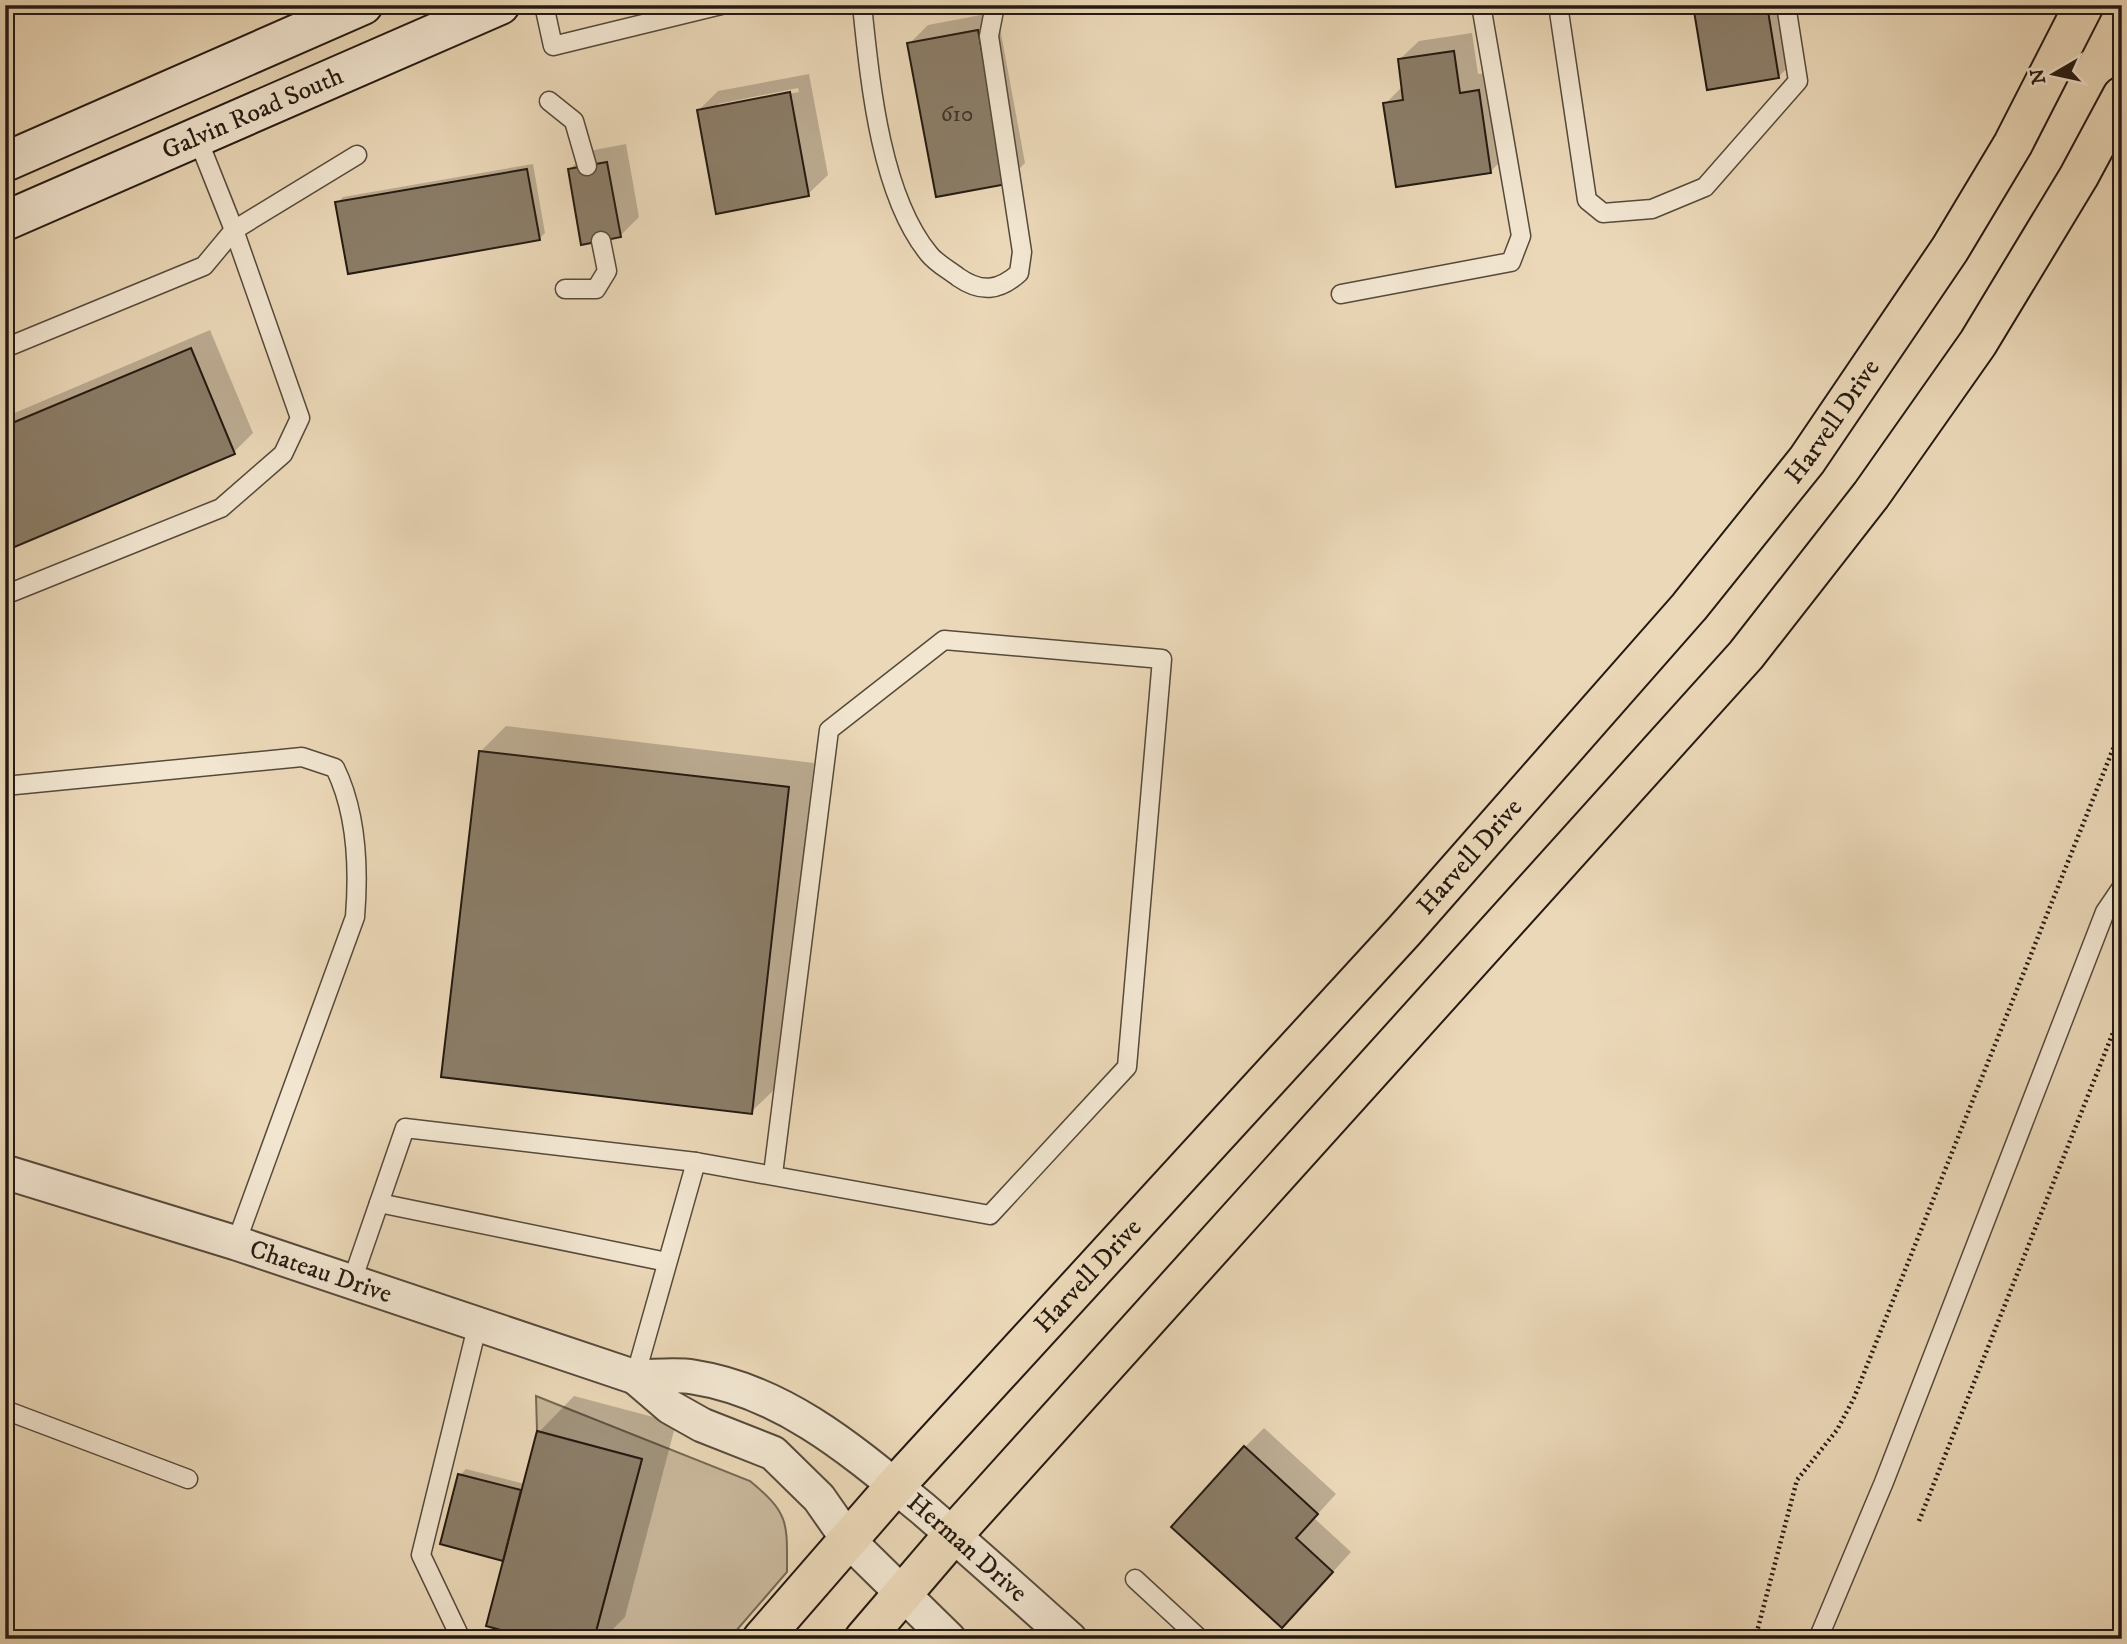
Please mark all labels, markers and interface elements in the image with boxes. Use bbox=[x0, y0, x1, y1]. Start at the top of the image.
north arrow bbox=[2018, 38, 2088, 108]
street label: Galvin Road South bbox=[157, 59, 349, 167]
text: N bbox=[2026, 67, 2051, 86]
house number: 610 bbox=[941, 100, 973, 129]
street label: Harvell Drive bbox=[1778, 353, 1887, 491]
street label: Harvell Drive bbox=[1410, 791, 1530, 922]
street label: Harvell Drive bbox=[1027, 1211, 1149, 1340]
street label: Chateau Drive bbox=[245, 1232, 396, 1311]
street label: Herman Drive bbox=[900, 1486, 1034, 1609]

